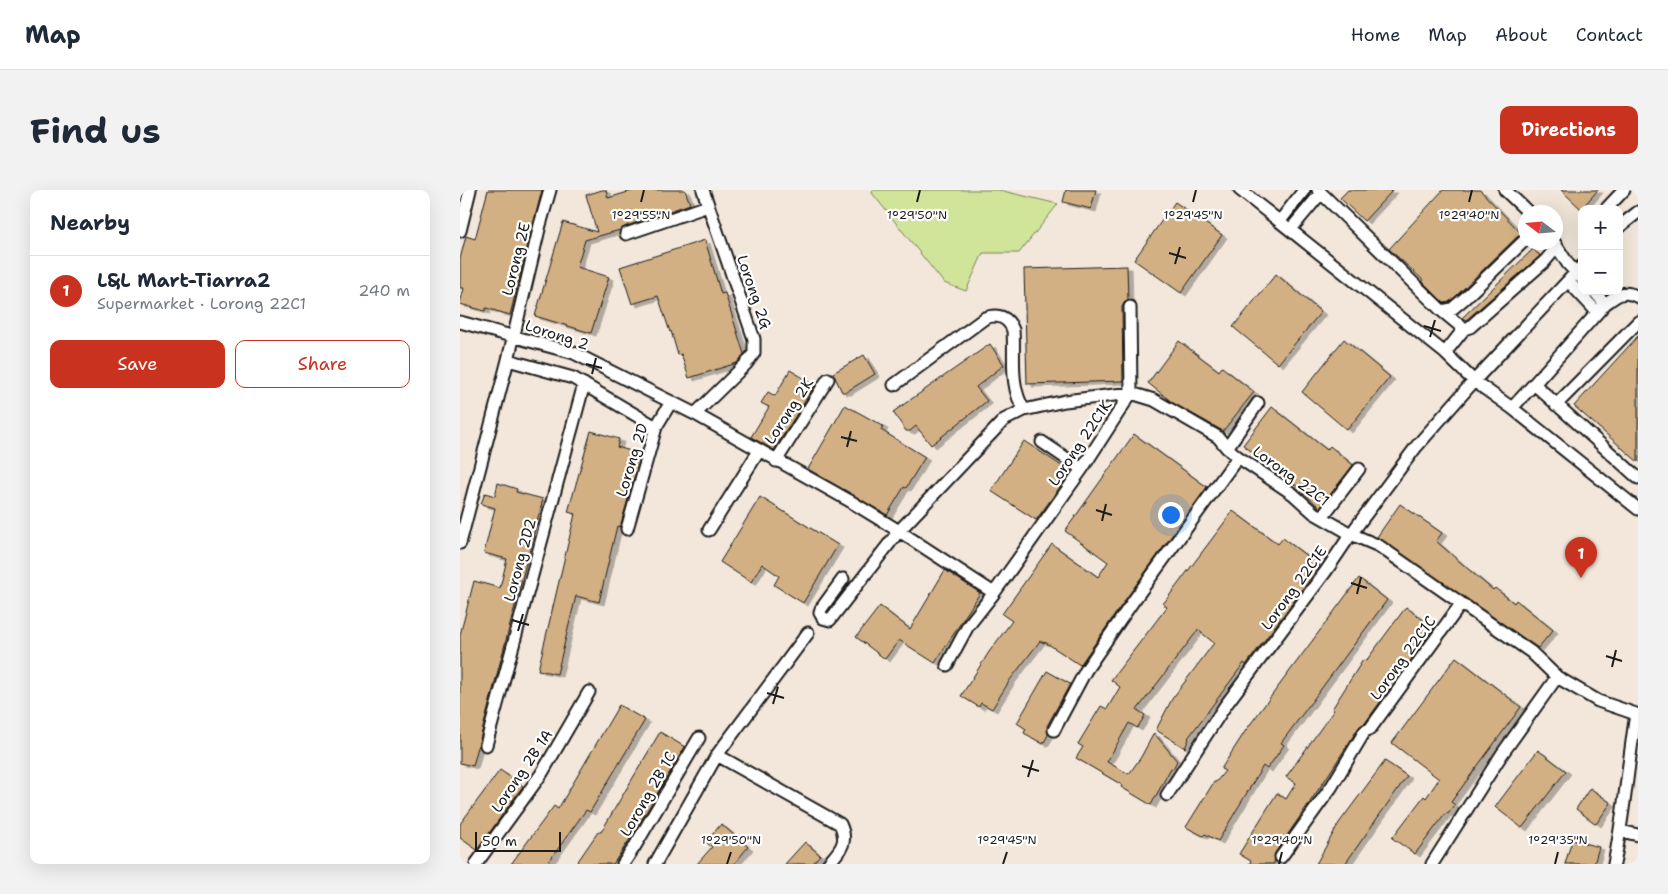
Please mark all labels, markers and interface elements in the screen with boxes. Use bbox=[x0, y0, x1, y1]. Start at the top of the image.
text: Map bbox=[25, 19, 81, 51]
text: Home bbox=[1351, 23, 1400, 47]
text: Map bbox=[1428, 23, 1467, 47]
text: About bbox=[1495, 23, 1548, 47]
text: Contact bbox=[1576, 23, 1643, 47]
button: Directions bbox=[1500, 106, 1638, 154]
text: Find us bbox=[30, 107, 161, 154]
north arrow bbox=[1518, 205, 1563, 250]
map controls bbox=[1578, 205, 1623, 295]
button: + bbox=[1578, 205, 1623, 250]
text: 1°29'55"N bbox=[612, 207, 670, 223]
text: 1°29'50"N bbox=[887, 207, 947, 223]
text: 1°29'45"N bbox=[1163, 207, 1223, 223]
text: 1°29'40"N bbox=[1439, 207, 1499, 223]
text: Nearby bbox=[50, 209, 130, 237]
street label: Lorong 2E bbox=[497, 220, 535, 298]
button: − bbox=[1578, 250, 1623, 295]
street label: Lorong 2G bbox=[732, 252, 776, 332]
text: L&L Mart-Tiarra2 bbox=[97, 268, 270, 293]
text: 1 bbox=[62, 280, 70, 301]
text: 240 m bbox=[358, 280, 410, 301]
text: Supermarket · Lorong 22C1 bbox=[97, 293, 306, 314]
street label: Lorong 2 bbox=[523, 315, 591, 355]
button: Save bbox=[50, 340, 225, 388]
button: Share bbox=[235, 340, 410, 388]
street label: Lorong 2K bbox=[760, 374, 818, 448]
street label: Lorong 22C1K bbox=[1044, 396, 1116, 490]
street label: Lorong 2D bbox=[611, 421, 653, 499]
street label: Lorong 22C1 bbox=[1249, 441, 1333, 511]
your location bbox=[1158, 502, 1184, 528]
street label: Lorong 2D2 bbox=[499, 516, 541, 604]
pin: 1 bbox=[1565, 537, 1597, 578]
street label: Lorong 22C1E bbox=[1257, 542, 1331, 634]
street label: Lorong 22C1C bbox=[1366, 612, 1440, 704]
street label: Lorong 2B 1A bbox=[487, 725, 557, 817]
street label: Lorong 2B 1C bbox=[616, 748, 680, 840]
scale bar bbox=[475, 829, 561, 852]
text: 50 m bbox=[482, 832, 517, 850]
text: 1°29'50"N bbox=[701, 832, 761, 848]
text: 1°29'45"N bbox=[977, 832, 1037, 848]
text: 1°29'40"N bbox=[1252, 832, 1312, 848]
text: 1°29'35"N bbox=[1528, 832, 1588, 848]

